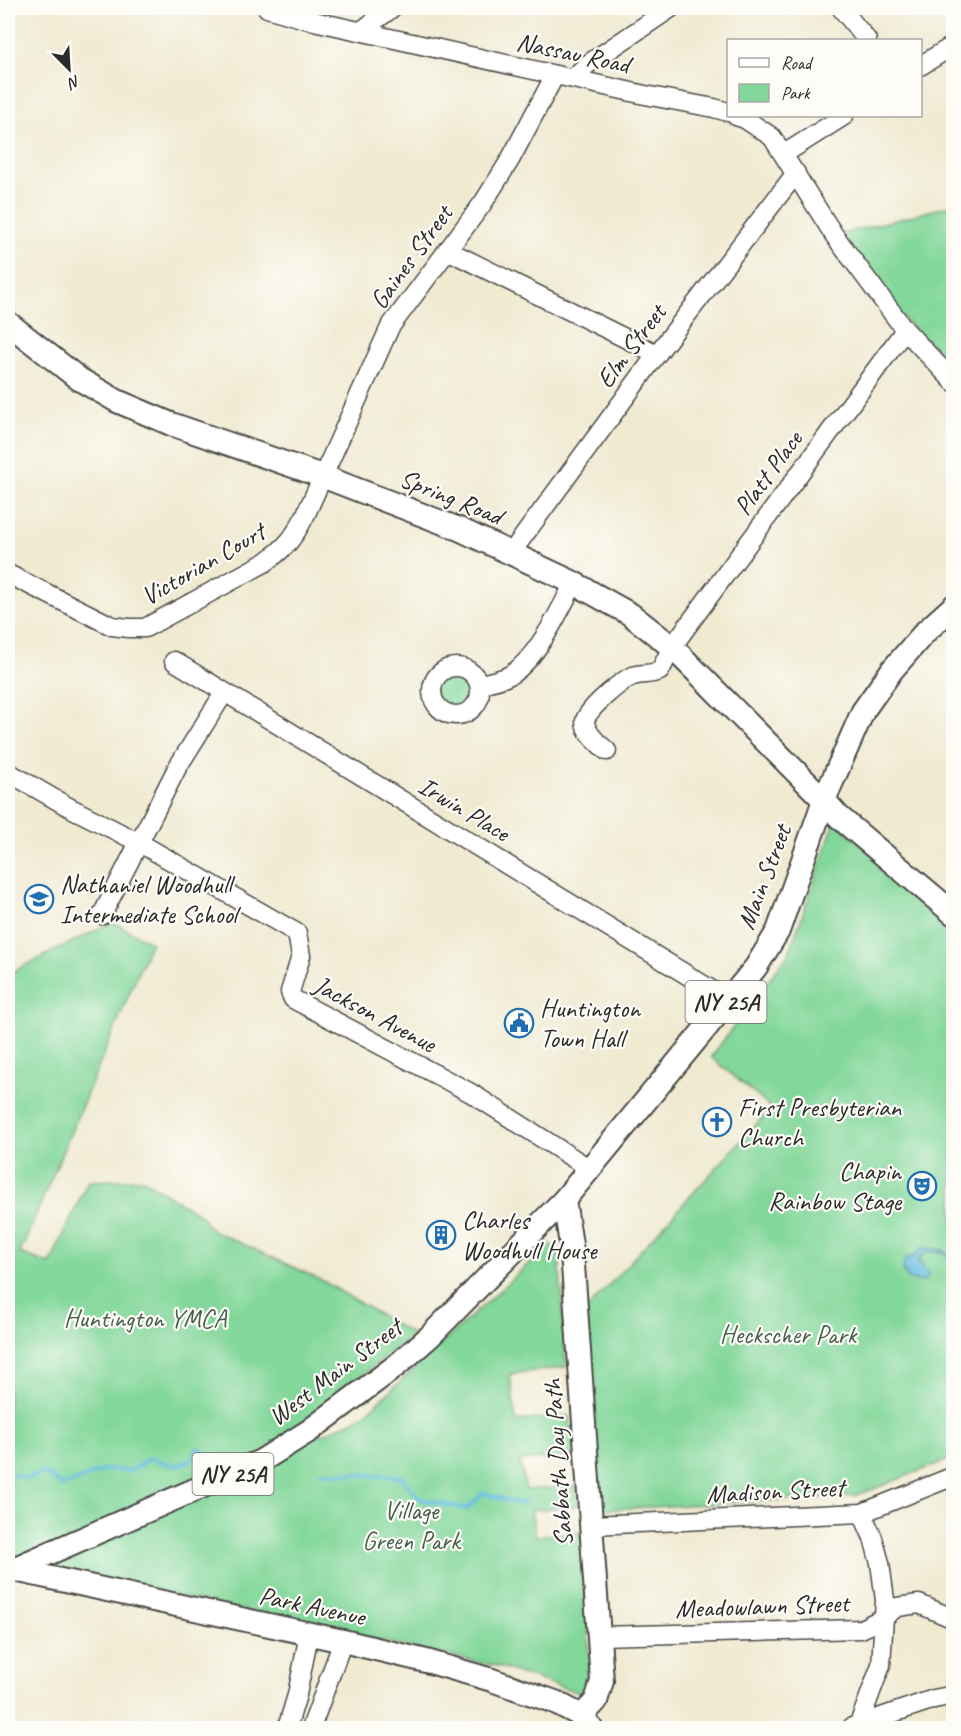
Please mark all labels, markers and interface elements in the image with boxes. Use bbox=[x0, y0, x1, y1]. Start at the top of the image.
street label: Nassau Road bbox=[514, 25, 636, 82]
north arrow bbox=[39, 39, 99, 99]
legend bbox=[727, 39, 922, 117]
text: Road bbox=[781, 52, 814, 74]
text: N bbox=[63, 71, 83, 94]
text: Park bbox=[781, 82, 811, 104]
street label: Gaines Street bbox=[362, 197, 461, 315]
street label: Elm Street bbox=[589, 296, 675, 394]
street label: Platt Place bbox=[726, 423, 811, 522]
street label: Spring Road bbox=[395, 462, 511, 534]
street label: Victorian Court bbox=[135, 514, 274, 613]
street label: Irwin Place bbox=[412, 769, 517, 850]
street label: Main Street bbox=[729, 818, 800, 934]
place label: Nathaniel Woodhull Intermediate School bbox=[60, 868, 242, 931]
school or university icon: Nathaniel Woodhull Intermediate School bbox=[23, 883, 55, 915]
street label: Jackson Avenue bbox=[306, 967, 443, 1061]
road number: NY 25A bbox=[686, 981, 766, 1023]
place label: Huntington Town Hall bbox=[540, 992, 641, 1055]
public building icon: Huntington Town Hall bbox=[503, 1007, 535, 1039]
place label: First Presbyterian Church bbox=[738, 1091, 902, 1154]
church icon: First Presbyterian Church bbox=[701, 1106, 733, 1138]
place label: Chapin Rainbow Stage bbox=[768, 1155, 903, 1218]
theatre icon: Chapin Rainbow Stage bbox=[906, 1170, 938, 1202]
place label: Charles Woodhull House bbox=[462, 1204, 598, 1267]
building icon: Charles Woodhull House bbox=[425, 1219, 457, 1251]
park label: Huntington YMCA bbox=[64, 1302, 228, 1335]
street label: West Main Street bbox=[262, 1309, 411, 1433]
park label: Heckscher Park bbox=[720, 1318, 858, 1351]
street label: Sabbath Day Path bbox=[536, 1376, 580, 1548]
road number: NY 25A bbox=[192, 1453, 274, 1495]
street label: Madison Street bbox=[705, 1471, 848, 1511]
park label: Village Green Park bbox=[362, 1494, 462, 1557]
street label: Park Avenue bbox=[256, 1579, 370, 1634]
street label: Meadowlawn Street bbox=[675, 1586, 852, 1626]

